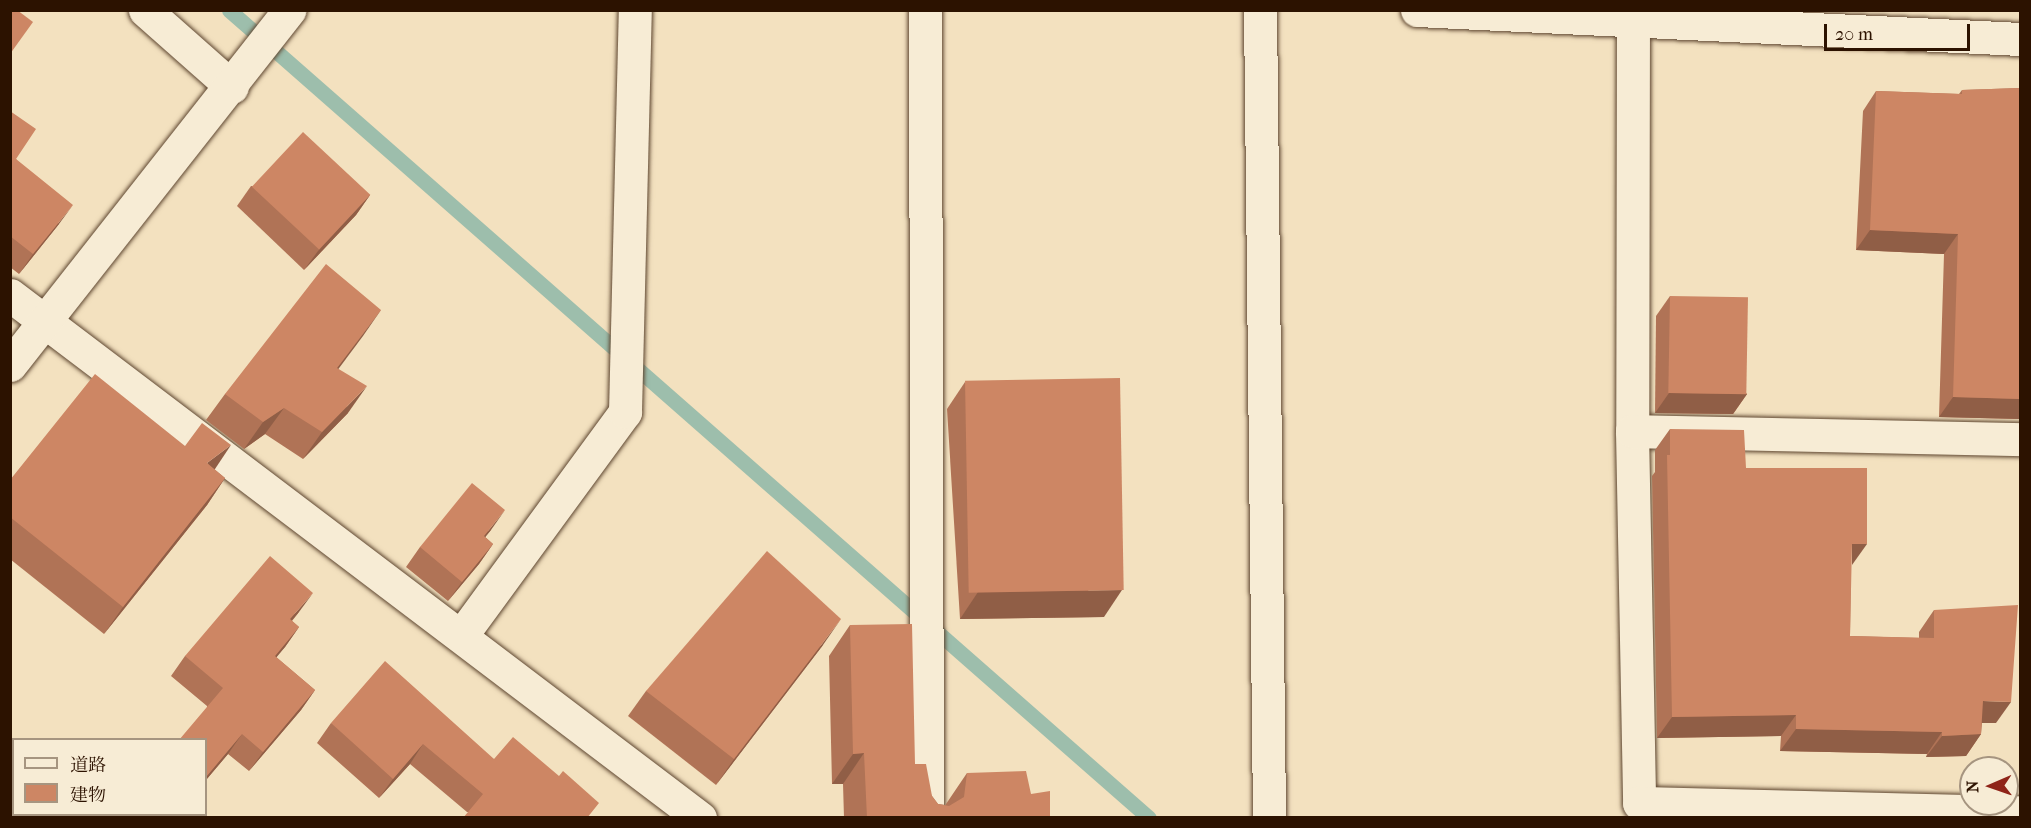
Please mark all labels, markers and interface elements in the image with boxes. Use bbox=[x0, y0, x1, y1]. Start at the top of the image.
scale bar bbox=[1827, 12, 1972, 50]
text: 20 m bbox=[1835, 24, 1873, 45]
legend bbox=[12, 738, 207, 816]
text: 道路 bbox=[70, 755, 106, 776]
north arrow bbox=[1959, 756, 2019, 816]
text: N bbox=[1963, 780, 1982, 793]
text: 建物 bbox=[70, 785, 106, 806]

